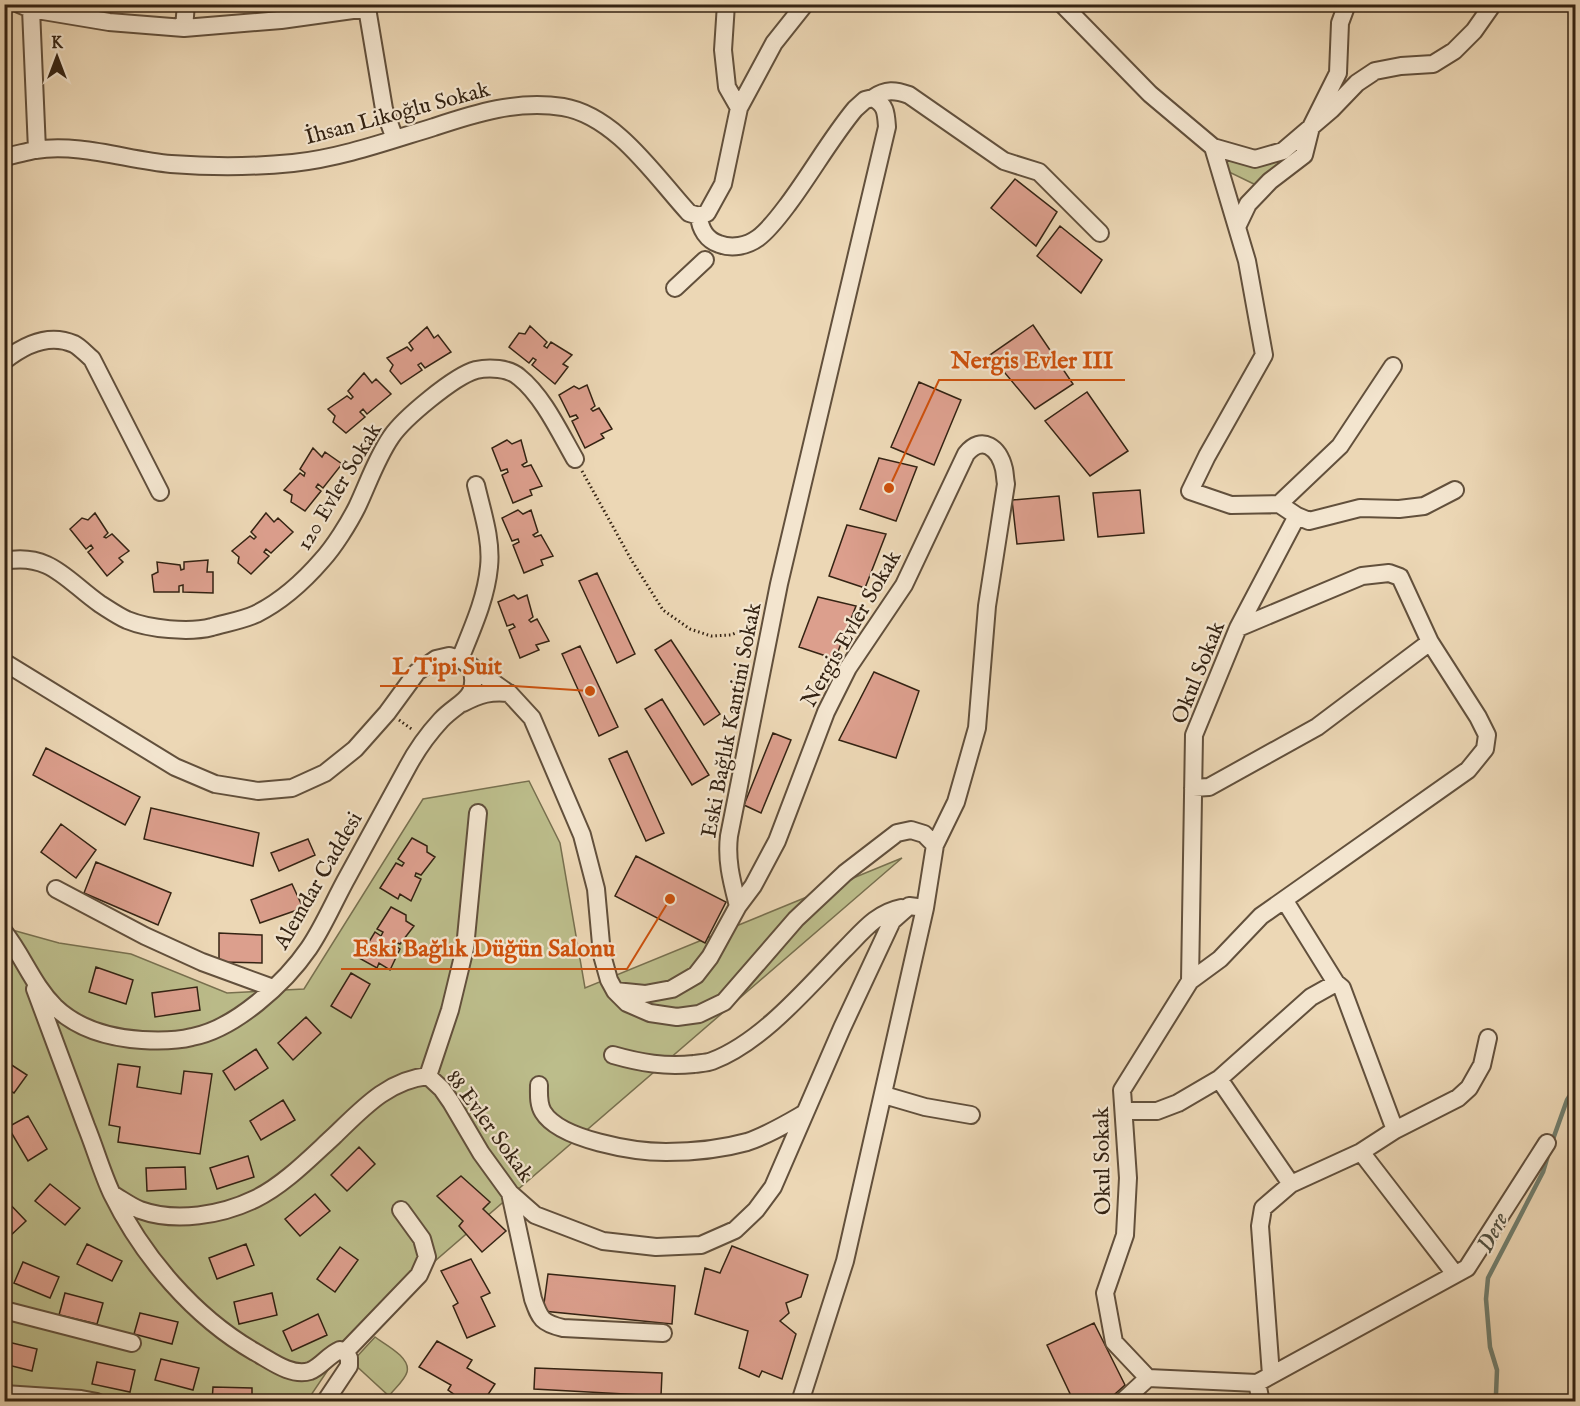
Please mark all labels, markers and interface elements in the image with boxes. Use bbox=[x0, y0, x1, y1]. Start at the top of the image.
north arrow bbox=[27, 27, 87, 87]
text: K bbox=[51, 34, 64, 54]
street label: İhsan Likoğlu Sokak bbox=[302, 76, 493, 152]
callout: Nergis Evler III bbox=[939, 338, 1125, 380]
text: Nergis Evler III bbox=[950, 346, 1114, 377]
street label: 120 Evler Sokak bbox=[291, 418, 389, 556]
street label: Nergis Evler Sokak bbox=[795, 545, 908, 713]
street label: Eski Bağlık Kantini Sokak bbox=[695, 600, 769, 840]
street label: Okul Sokak bbox=[1166, 617, 1232, 728]
callout: L Tipi Suit bbox=[380, 644, 514, 686]
text: L Tipi Suit bbox=[392, 652, 503, 683]
street label: Alemdar Caddesi bbox=[268, 807, 369, 956]
callout: Eski Bağlık Düğün Salonu bbox=[341, 927, 627, 969]
text: Eski Bağlık Düğün Salonu bbox=[353, 934, 616, 965]
street label: 88 Evler Sokak bbox=[439, 1065, 540, 1188]
street label: Okul Sokak bbox=[1088, 1106, 1118, 1215]
water label: Dere bbox=[1470, 1207, 1516, 1258]

